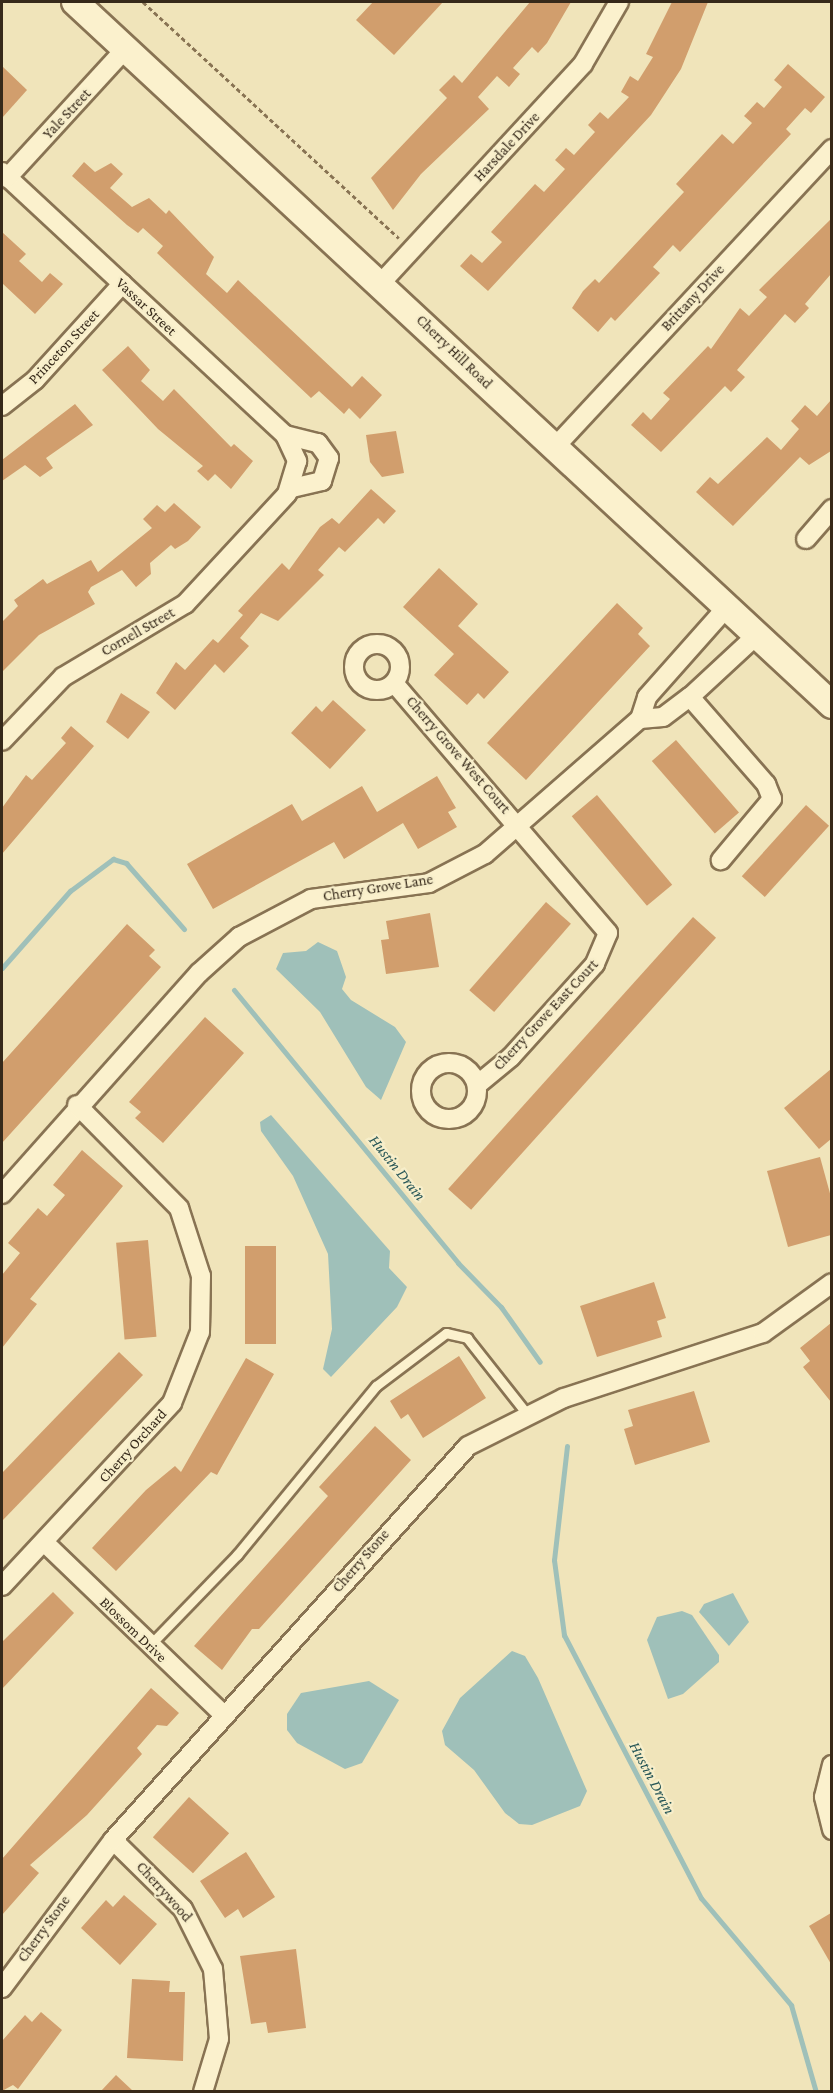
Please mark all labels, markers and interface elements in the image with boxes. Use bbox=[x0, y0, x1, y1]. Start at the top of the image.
street label: Yale Street bbox=[39, 85, 95, 143]
street label: Harsdale Drive bbox=[470, 108, 544, 186]
street label: Brittany Drive bbox=[658, 261, 728, 335]
street label: Vassar Street bbox=[112, 274, 180, 340]
street label: Princeton Street bbox=[25, 306, 103, 388]
street label: Cherry Hill Road bbox=[412, 311, 496, 393]
street label: Cornell Street bbox=[98, 604, 178, 660]
street label: Cherry Grove West Court bbox=[402, 693, 514, 817]
street label: Cherry Grove Lane bbox=[322, 870, 434, 906]
street label: Cherry Grove East Court bbox=[490, 956, 602, 1074]
water label: Hustin Drain bbox=[365, 1131, 429, 1205]
street label: Cherry Orchard bbox=[95, 1405, 171, 1487]
street label: Cherry Stone bbox=[329, 1526, 393, 1596]
street label: Blossom Drive bbox=[96, 1594, 170, 1666]
water label: Hustin Drain bbox=[625, 1738, 679, 1818]
street label: Cherrywood bbox=[132, 1858, 196, 1926]
street label: Cherry Stone bbox=[14, 1892, 74, 1966]

